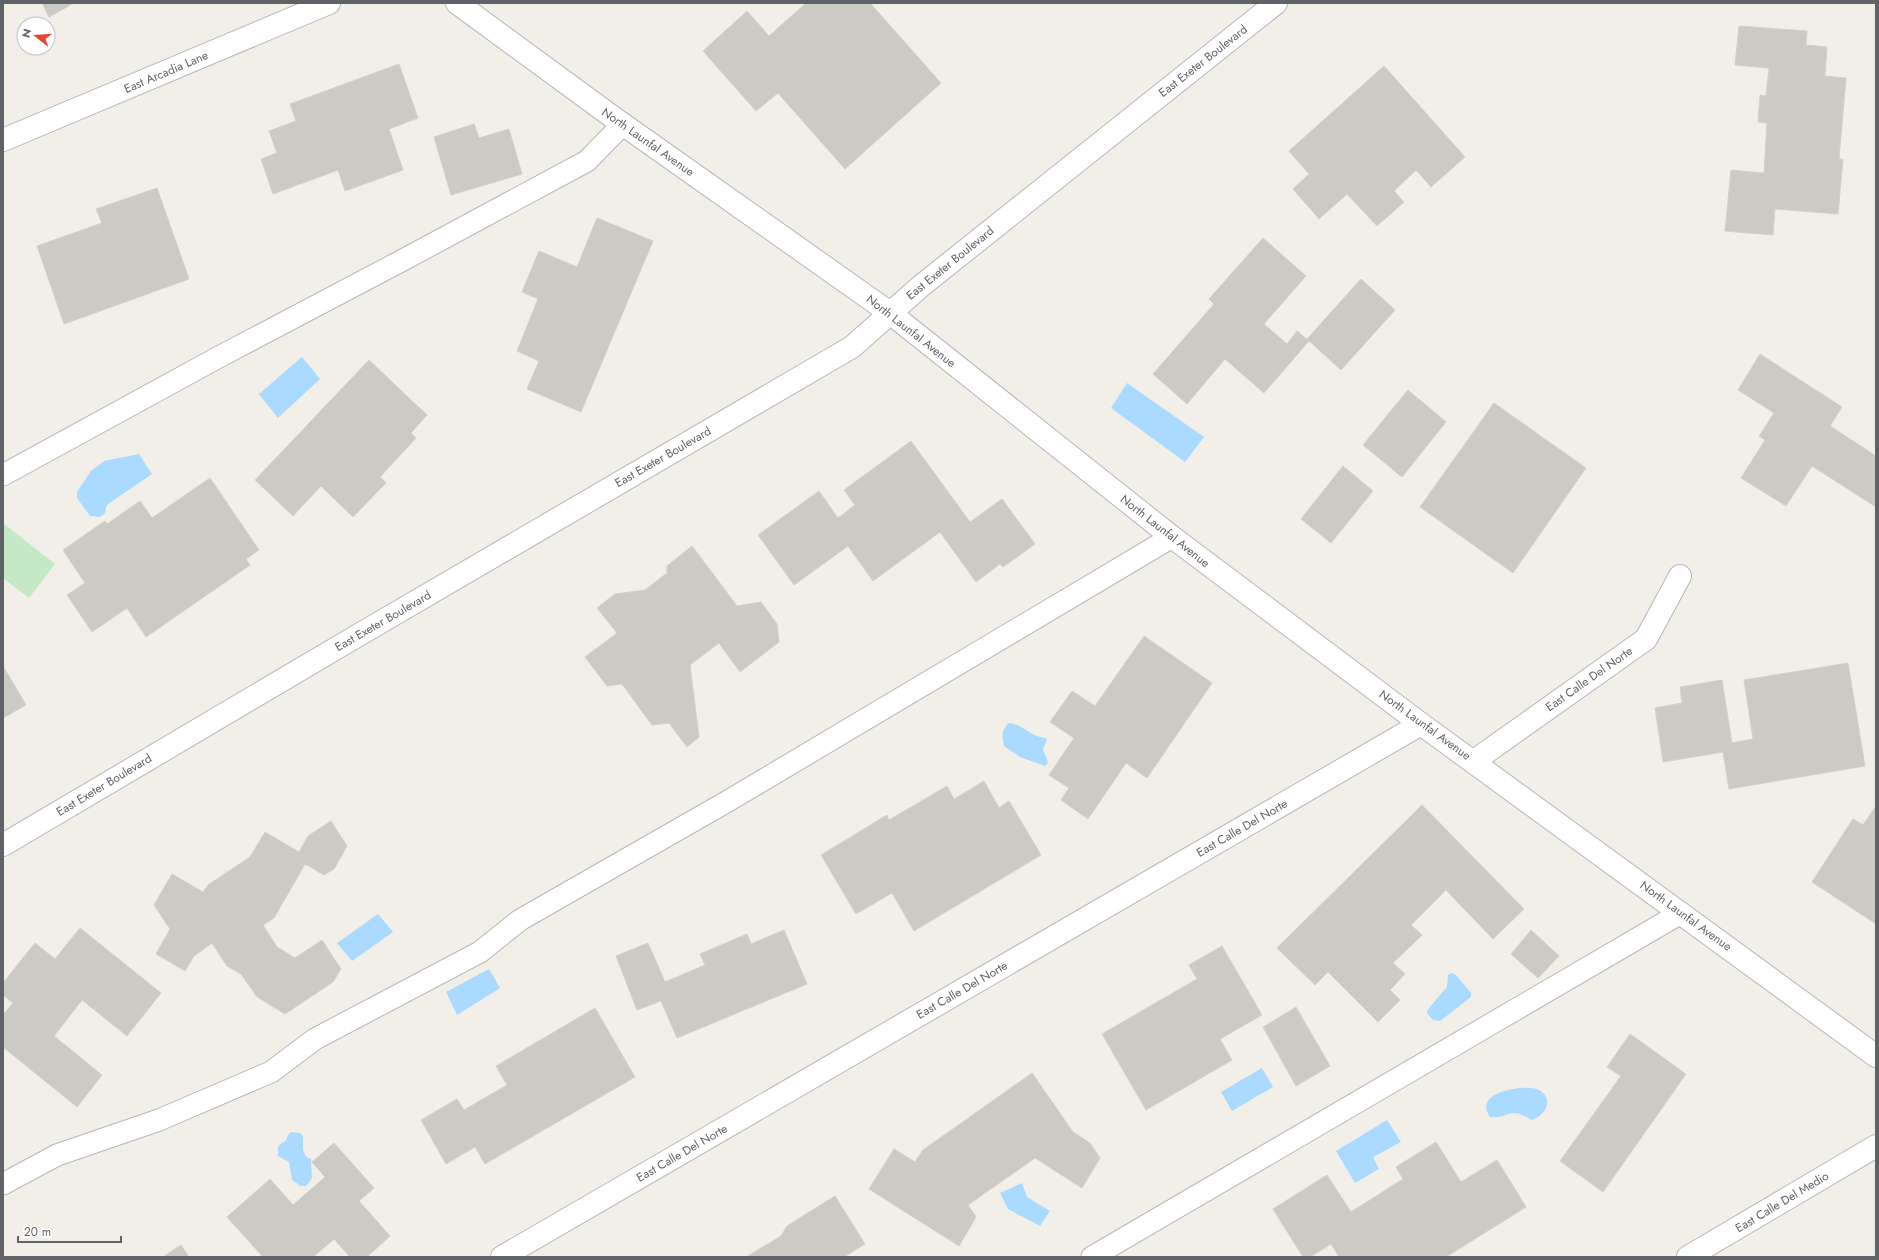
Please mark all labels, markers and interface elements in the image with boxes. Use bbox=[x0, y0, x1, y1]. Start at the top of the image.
north arrow bbox=[16, 16, 56, 56]
street label: East Exeter Boulevard bbox=[1155, 21, 1251, 101]
text: N bbox=[18, 27, 35, 40]
street label: East Arcadia Lane bbox=[121, 46, 211, 98]
street label: North Launfal Avenue bbox=[598, 103, 698, 181]
street label: East Exeter Boulevard bbox=[902, 222, 998, 304]
street label: North Launfal Avenue bbox=[862, 290, 960, 372]
street label: East Exeter Boulevard bbox=[612, 422, 714, 492]
street label: North Launfal Avenue bbox=[1116, 490, 1214, 572]
street label: East Exeter Boulevard bbox=[332, 586, 434, 656]
street label: East Calle Del Norte bbox=[1542, 642, 1636, 716]
street label: North Launfal Avenue bbox=[1375, 686, 1475, 764]
street label: East Exeter Boulevard bbox=[53, 749, 155, 821]
street label: East Calle Del Norte bbox=[1193, 795, 1291, 861]
street label: North Launfal Avenue bbox=[1636, 877, 1736, 955]
street label: East Calle Del Norte bbox=[913, 957, 1011, 1023]
street label: East Calle Del Norte bbox=[633, 1120, 731, 1186]
street label: East Calle Del Medio bbox=[1732, 1167, 1832, 1237]
scale bar bbox=[18, 1218, 121, 1244]
text: 20 m bbox=[24, 1223, 51, 1241]

